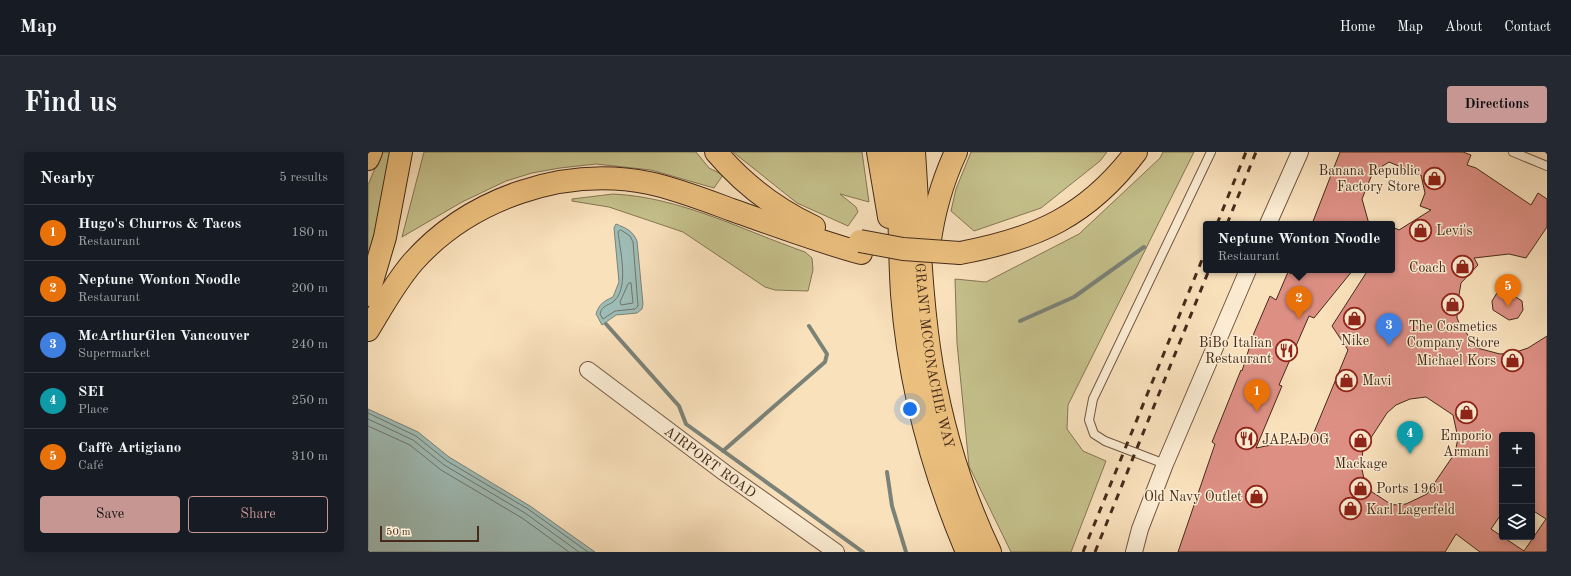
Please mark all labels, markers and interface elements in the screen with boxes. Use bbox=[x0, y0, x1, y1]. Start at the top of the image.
text: Map bbox=[20, 18, 57, 37]
text: Home bbox=[1340, 20, 1375, 34]
text: Map bbox=[1397, 20, 1423, 34]
text: About bbox=[1445, 20, 1482, 34]
text: Contact bbox=[1504, 20, 1551, 34]
button: Directions bbox=[1447, 86, 1547, 123]
text: Find us bbox=[24, 90, 117, 118]
place label: Banana Republic Factory Store bbox=[1319, 164, 1420, 194]
shop icon: Banana Republic Factory Store bbox=[1422, 165, 1448, 191]
text: Nearby bbox=[40, 170, 95, 187]
text: 5 results bbox=[279, 171, 328, 184]
text: Hugo's Churros & Tacos bbox=[78, 217, 241, 232]
shop icon: Levi's bbox=[1407, 217, 1433, 243]
popup bbox=[1203, 221, 1395, 273]
place label: Levi's bbox=[1436, 224, 1472, 238]
text: 1 bbox=[49, 226, 57, 239]
text: 180 m bbox=[291, 226, 328, 239]
text: Neptune Wonton Noodle bbox=[1218, 232, 1380, 247]
text: Restaurant bbox=[78, 235, 140, 248]
text: Restaurant bbox=[1218, 250, 1280, 263]
shop icon: Coach bbox=[1449, 254, 1475, 280]
place label: Coach bbox=[1409, 261, 1446, 275]
street label: GRANT MCCONACHIE WAY bbox=[913, 262, 956, 450]
text: Neptune Wonton Noodle bbox=[78, 273, 241, 288]
pin: 5 bbox=[1495, 274, 1521, 307]
text: 2 bbox=[49, 282, 57, 295]
text: 200 m bbox=[291, 282, 328, 295]
pin: 2 bbox=[1286, 286, 1312, 319]
text: Restaurant bbox=[78, 291, 140, 304]
shop icon: The Cosmetics Company Store bbox=[1440, 291, 1466, 317]
shop icon: Nike bbox=[1342, 305, 1368, 331]
pin: 3 bbox=[1376, 313, 1402, 346]
place label: The Cosmetics Company Store bbox=[1406, 320, 1500, 350]
text: McArthurGlen Vancouver bbox=[78, 329, 249, 344]
place label: Nike bbox=[1341, 334, 1369, 348]
place label: BiBo Italian Restaurant bbox=[1199, 336, 1272, 366]
restaurant icon: BiBo Italian Restaurant bbox=[1274, 337, 1300, 363]
text: 3 bbox=[49, 338, 57, 351]
text: 240 m bbox=[291, 338, 328, 351]
text: Supermarket bbox=[78, 347, 150, 360]
shop icon: Michael Kors bbox=[1499, 347, 1525, 373]
place label: Michael Kors bbox=[1416, 354, 1496, 368]
shop icon: Mavi bbox=[1333, 367, 1359, 393]
place label: Mavi bbox=[1362, 374, 1392, 388]
pin: 1 bbox=[1244, 379, 1270, 412]
text: SEI bbox=[78, 385, 104, 400]
text: 4 bbox=[49, 394, 57, 407]
text: 250 m bbox=[291, 394, 328, 407]
your location bbox=[900, 399, 920, 419]
shop icon: Emporio Armani bbox=[1453, 400, 1479, 426]
text: Place bbox=[78, 403, 108, 416]
pin: 4 bbox=[1397, 421, 1423, 454]
street label: AIRPORT ROAD bbox=[661, 424, 758, 501]
restaurant icon: JAPADOG bbox=[1233, 426, 1259, 452]
shop icon: Mackage bbox=[1348, 428, 1374, 454]
place label: Emporio Armani bbox=[1440, 429, 1492, 459]
map controls bbox=[1499, 432, 1535, 540]
button: + bbox=[1499, 432, 1535, 468]
place label: JAPADOG bbox=[1262, 433, 1329, 447]
text: Caffè Artigiano bbox=[78, 441, 181, 456]
text: 5 bbox=[49, 450, 57, 463]
text: 310 m bbox=[291, 450, 328, 463]
place label: Mackage bbox=[1335, 457, 1387, 471]
text: Café bbox=[78, 459, 103, 472]
button: − bbox=[1499, 468, 1535, 504]
shop icon: Ports 1961 bbox=[1348, 475, 1374, 501]
place label: Ports 1961 bbox=[1376, 482, 1445, 496]
shop icon: Old Navy Outlet bbox=[1244, 483, 1270, 509]
place label: Old Navy Outlet bbox=[1144, 490, 1242, 504]
button: Save bbox=[40, 496, 180, 533]
button: Share bbox=[188, 496, 328, 533]
shop icon: Karl Lagerfeld bbox=[1338, 496, 1364, 522]
place label: Karl Lagerfeld bbox=[1366, 503, 1455, 517]
button: layers bbox=[1499, 504, 1535, 540]
scale bar bbox=[380, 524, 479, 543]
text: 50 m bbox=[386, 527, 411, 538]

